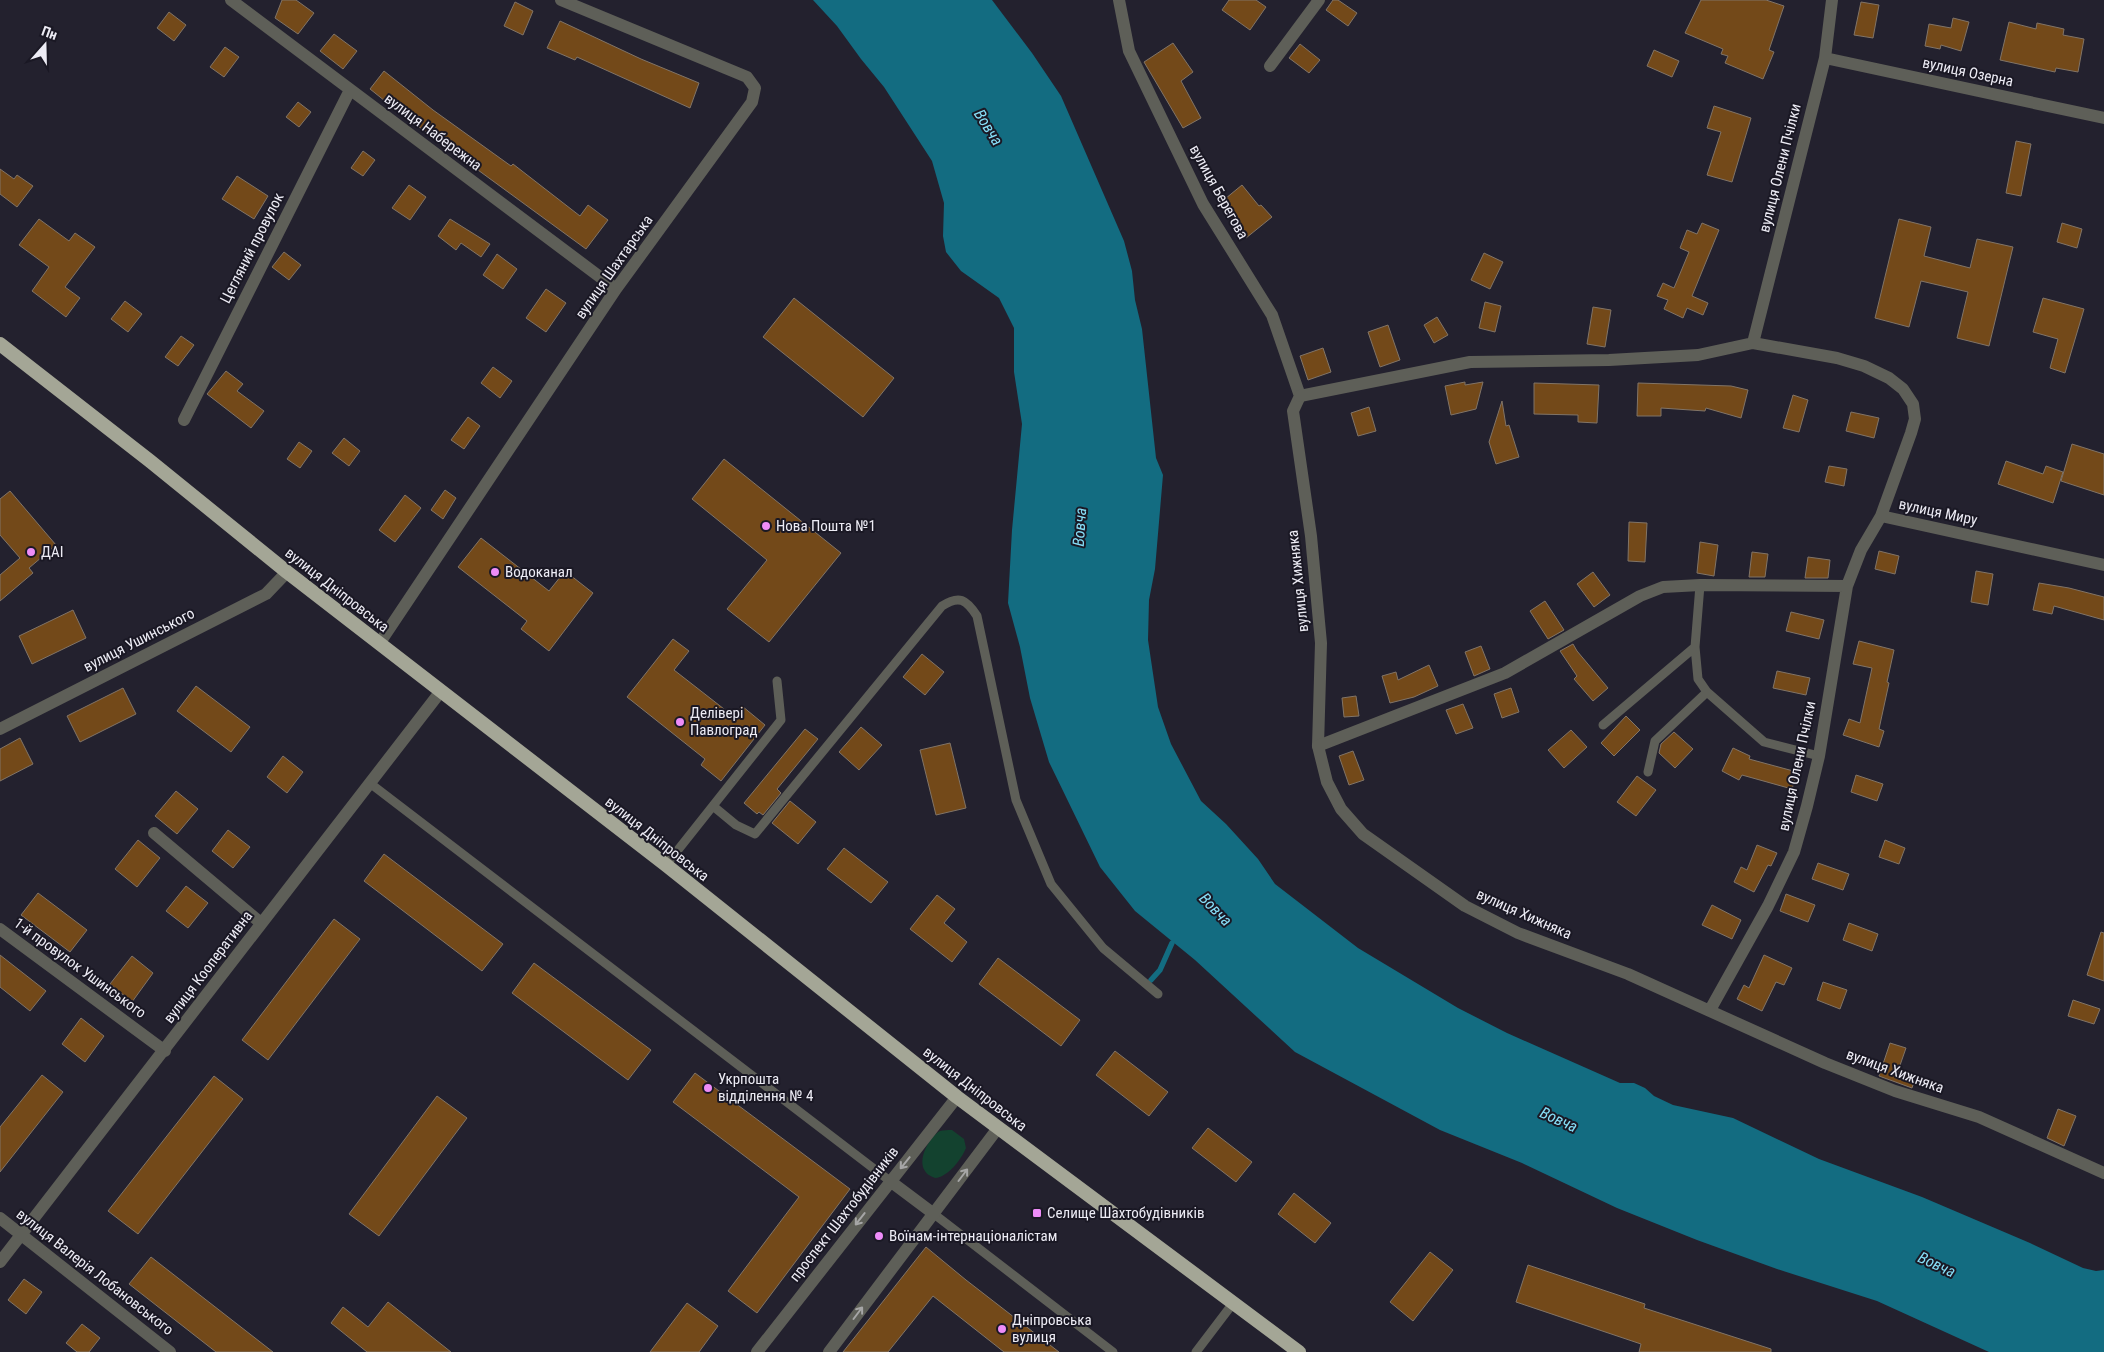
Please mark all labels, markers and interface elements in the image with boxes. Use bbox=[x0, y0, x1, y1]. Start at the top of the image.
north arrow bbox=[20, 20, 70, 70]
text: Пн bbox=[39, 23, 60, 43]
street label: вулиця Озерна bbox=[1921, 54, 2015, 90]
street label: вулиця Набережна bbox=[381, 90, 485, 174]
street label: вулиця Олени Пчілки bbox=[1755, 102, 1805, 234]
water label: Вовча bbox=[970, 106, 1007, 149]
street label: вулиця Берегова bbox=[1186, 142, 1252, 242]
street label: Цегляний провулок bbox=[216, 190, 288, 306]
street label: вулиця Шахтарська bbox=[571, 212, 657, 322]
street label: вулиця Миру bbox=[1897, 495, 1979, 529]
water label: Вовча bbox=[1069, 507, 1090, 547]
place label: Нова Пошта №1 bbox=[776, 517, 876, 535]
marker: Нова Пошта №1 bbox=[760, 520, 772, 532]
street label: вулиця Хижняка bbox=[1284, 529, 1312, 633]
place label: ДАІ bbox=[41, 543, 63, 561]
street label: вулиця Дніпровська bbox=[281, 544, 393, 636]
marker: ДАІ bbox=[25, 546, 37, 558]
place label: Водоканал bbox=[505, 563, 573, 581]
marker: Водоканал bbox=[489, 566, 501, 578]
street label: вулиця Ушинського bbox=[80, 604, 198, 676]
street label: вулиця Олени Пчілки bbox=[1774, 699, 1820, 833]
place label: Делівері Павлоград bbox=[690, 704, 757, 739]
marker: Делівері Павлоград bbox=[674, 716, 686, 728]
street label: вулиця Дніпровська bbox=[601, 793, 713, 885]
street label: вулиця Хижняка bbox=[1474, 885, 1574, 943]
water label: Вовча bbox=[1195, 889, 1236, 930]
street label: вулиця Кооперативна bbox=[160, 907, 256, 1027]
street label: 1-й провулок Ушинського bbox=[10, 914, 150, 1022]
street label: вулиця Дніпровська bbox=[919, 1043, 1031, 1135]
street label: вулиця Хижняка bbox=[1844, 1045, 1946, 1097]
place label: Укрпошта відділення № 4 bbox=[718, 1070, 813, 1105]
marker: Укрпошта відділення № 4 bbox=[702, 1082, 714, 1094]
water label: Вовча bbox=[1537, 1103, 1580, 1136]
street label: проспект Шахтобудівників bbox=[786, 1143, 902, 1285]
one-way arrow bbox=[899, 1156, 910, 1169]
one-way arrow bbox=[958, 1168, 968, 1182]
place label: Селище Шахтобудівників bbox=[1047, 1204, 1204, 1222]
street label: вулиця Валерія Лобановського bbox=[13, 1205, 177, 1339]
marker: Селище Шахтобудівників bbox=[1031, 1207, 1043, 1219]
one-way arrow bbox=[855, 1212, 866, 1225]
place label: Воїнам-інтернаціоналістам bbox=[889, 1227, 1057, 1245]
marker: Воїнам-інтернаціоналістам bbox=[873, 1230, 885, 1242]
water label: Вовча bbox=[1915, 1248, 1958, 1281]
one-way arrow bbox=[853, 1307, 864, 1320]
place label: Дніпровська вулиця bbox=[1012, 1311, 1092, 1346]
marker: Дніпровська вулиця bbox=[996, 1323, 1008, 1335]

